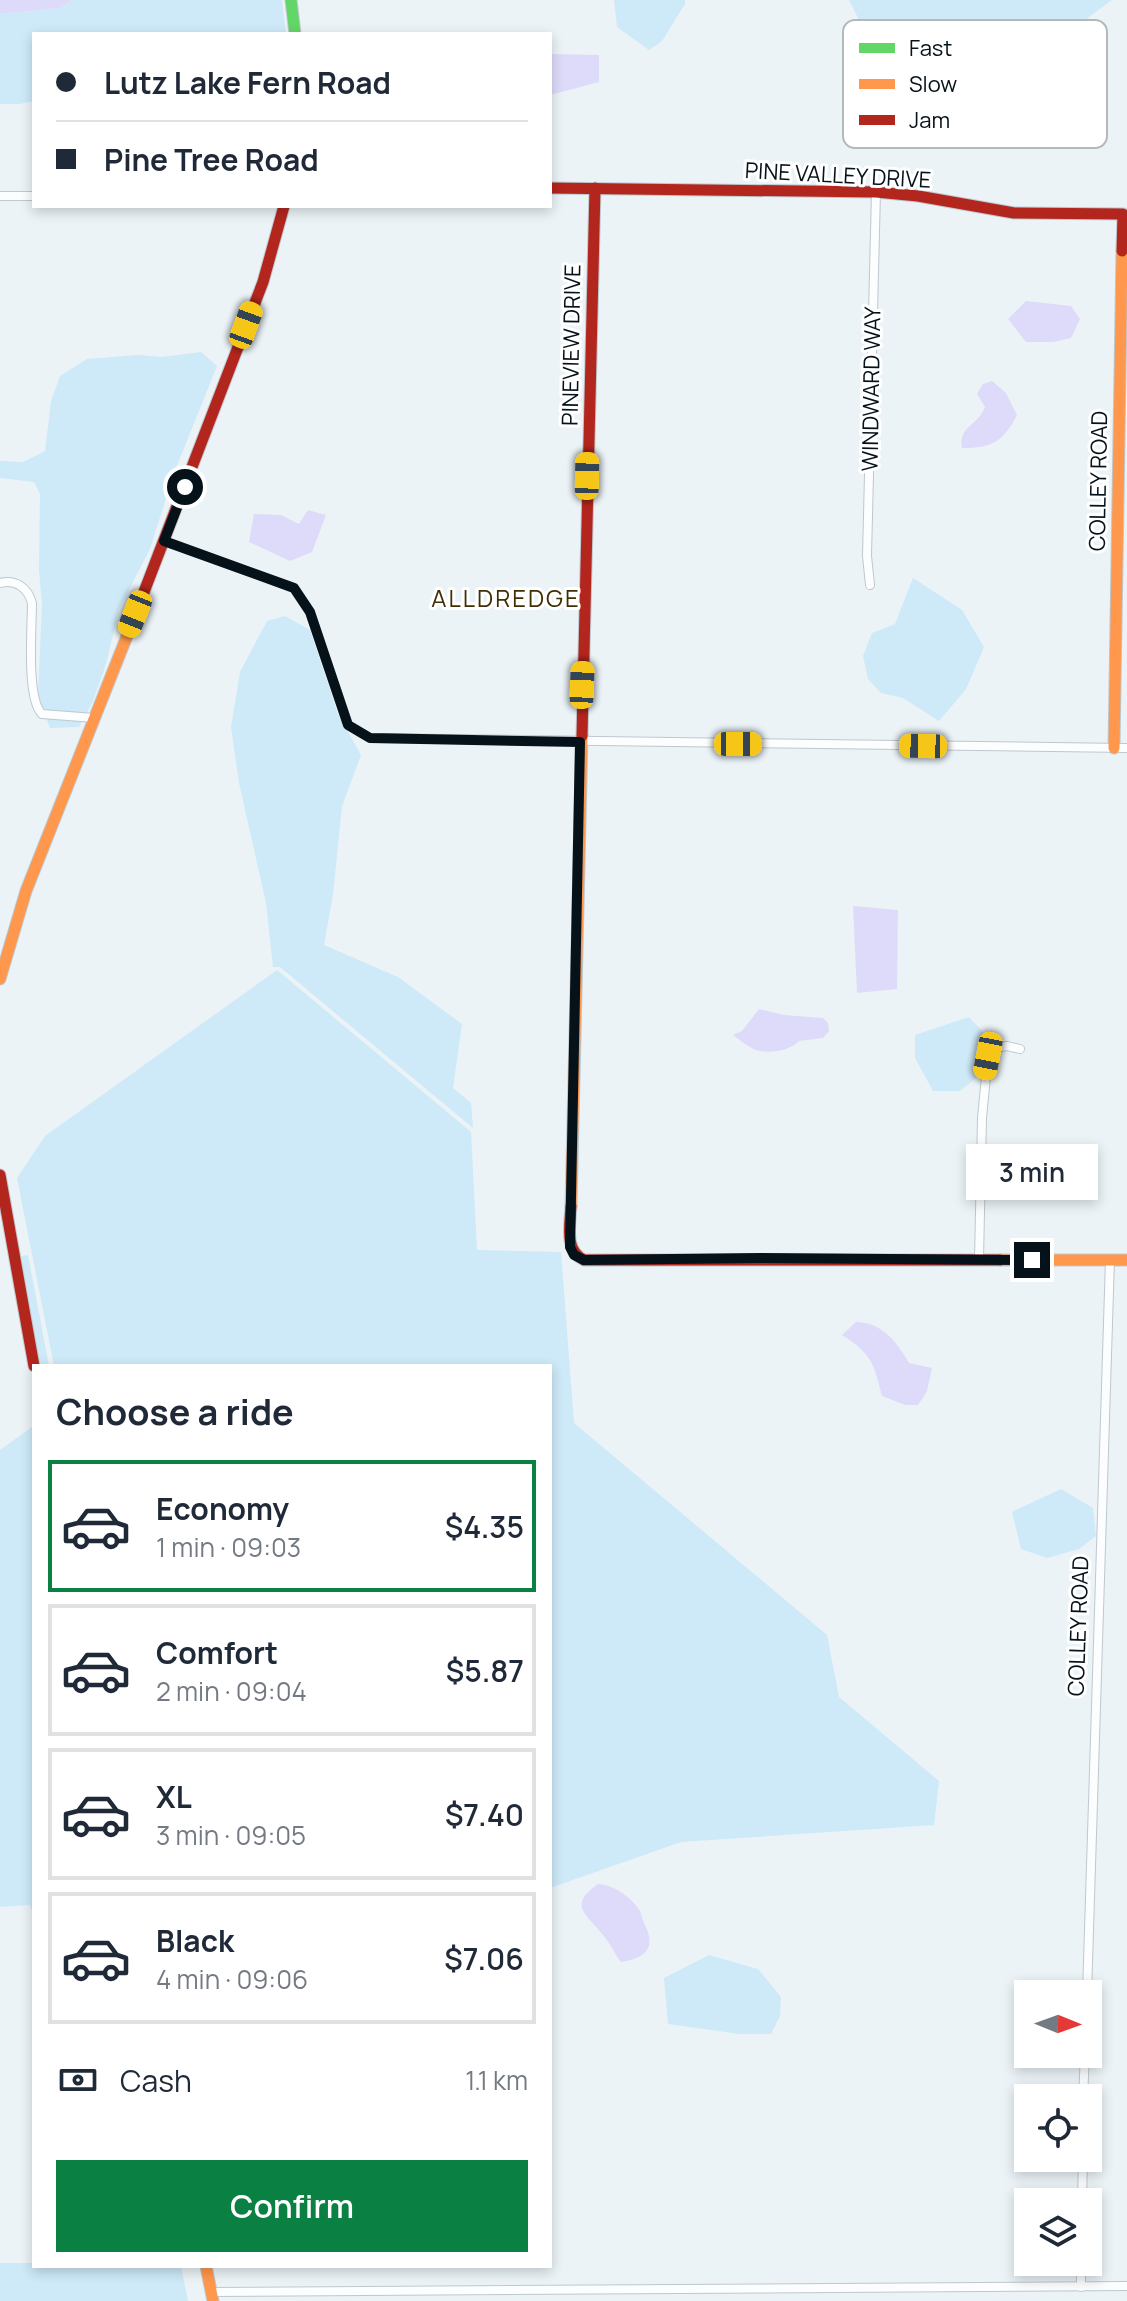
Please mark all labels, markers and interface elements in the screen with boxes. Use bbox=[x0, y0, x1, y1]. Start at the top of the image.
legend bbox=[843, 20, 1107, 148]
text: Fast bbox=[909, 33, 952, 63]
text: Lutz Lake Fern Road bbox=[104, 62, 391, 103]
text: Slow bbox=[909, 69, 957, 99]
text: Jam bbox=[909, 105, 950, 135]
text: Pine Tree Road bbox=[104, 139, 319, 180]
street label: PINE VALLEY DRIVE bbox=[744, 155, 932, 195]
street label: PINEVIEW DRIVE bbox=[555, 264, 587, 426]
car bbox=[227, 298, 265, 352]
street label: WINDWARD WAY bbox=[855, 306, 887, 472]
street label: COLLEY ROAD bbox=[1082, 411, 1114, 551]
car bbox=[575, 452, 599, 500]
route start bbox=[167, 469, 203, 505]
district label: ALLDREDGE bbox=[431, 581, 581, 614]
car bbox=[115, 587, 155, 641]
car bbox=[569, 661, 595, 709]
car bbox=[714, 732, 762, 756]
car bbox=[899, 734, 947, 758]
car bbox=[972, 1030, 1004, 1082]
callout: 3 min bbox=[966, 1144, 1098, 1200]
text: 3 min bbox=[999, 1154, 1065, 1190]
route end bbox=[1014, 1242, 1050, 1278]
text: Choose a ride bbox=[56, 1387, 294, 1436]
text: Economy bbox=[156, 1488, 289, 1529]
icon: car bbox=[60, 1490, 132, 1562]
text: $4.35 bbox=[445, 1506, 524, 1547]
text: 1 min · 09:03 bbox=[156, 1529, 301, 1565]
street label: COLLEY ROAD bbox=[1061, 1555, 1095, 1697]
text: Comfort bbox=[156, 1632, 278, 1673]
icon: car bbox=[60, 1634, 132, 1706]
text: $5.87 bbox=[446, 1650, 524, 1691]
text: 2 min · 09:04 bbox=[156, 1673, 307, 1709]
text: XL bbox=[156, 1776, 192, 1817]
icon: car bbox=[60, 1778, 132, 1850]
text: $7.40 bbox=[445, 1794, 524, 1835]
text: 3 min · 09:05 bbox=[156, 1817, 306, 1853]
text: Black bbox=[156, 1920, 234, 1961]
icon: car bbox=[60, 1922, 132, 1994]
text: $7.06 bbox=[444, 1938, 524, 1979]
text: 4 min · 09:06 bbox=[156, 1961, 308, 1997]
north arrow bbox=[1014, 1980, 1102, 2068]
map controls bbox=[1014, 1980, 1102, 2276]
icon: cash bbox=[56, 2058, 100, 2102]
text: Cash bbox=[120, 2060, 192, 2101]
text: 1.1 km bbox=[465, 2062, 528, 2098]
button: locate bbox=[1014, 2084, 1102, 2172]
button: Confirm bbox=[56, 2160, 528, 2252]
button: layers bbox=[1014, 2188, 1102, 2276]

